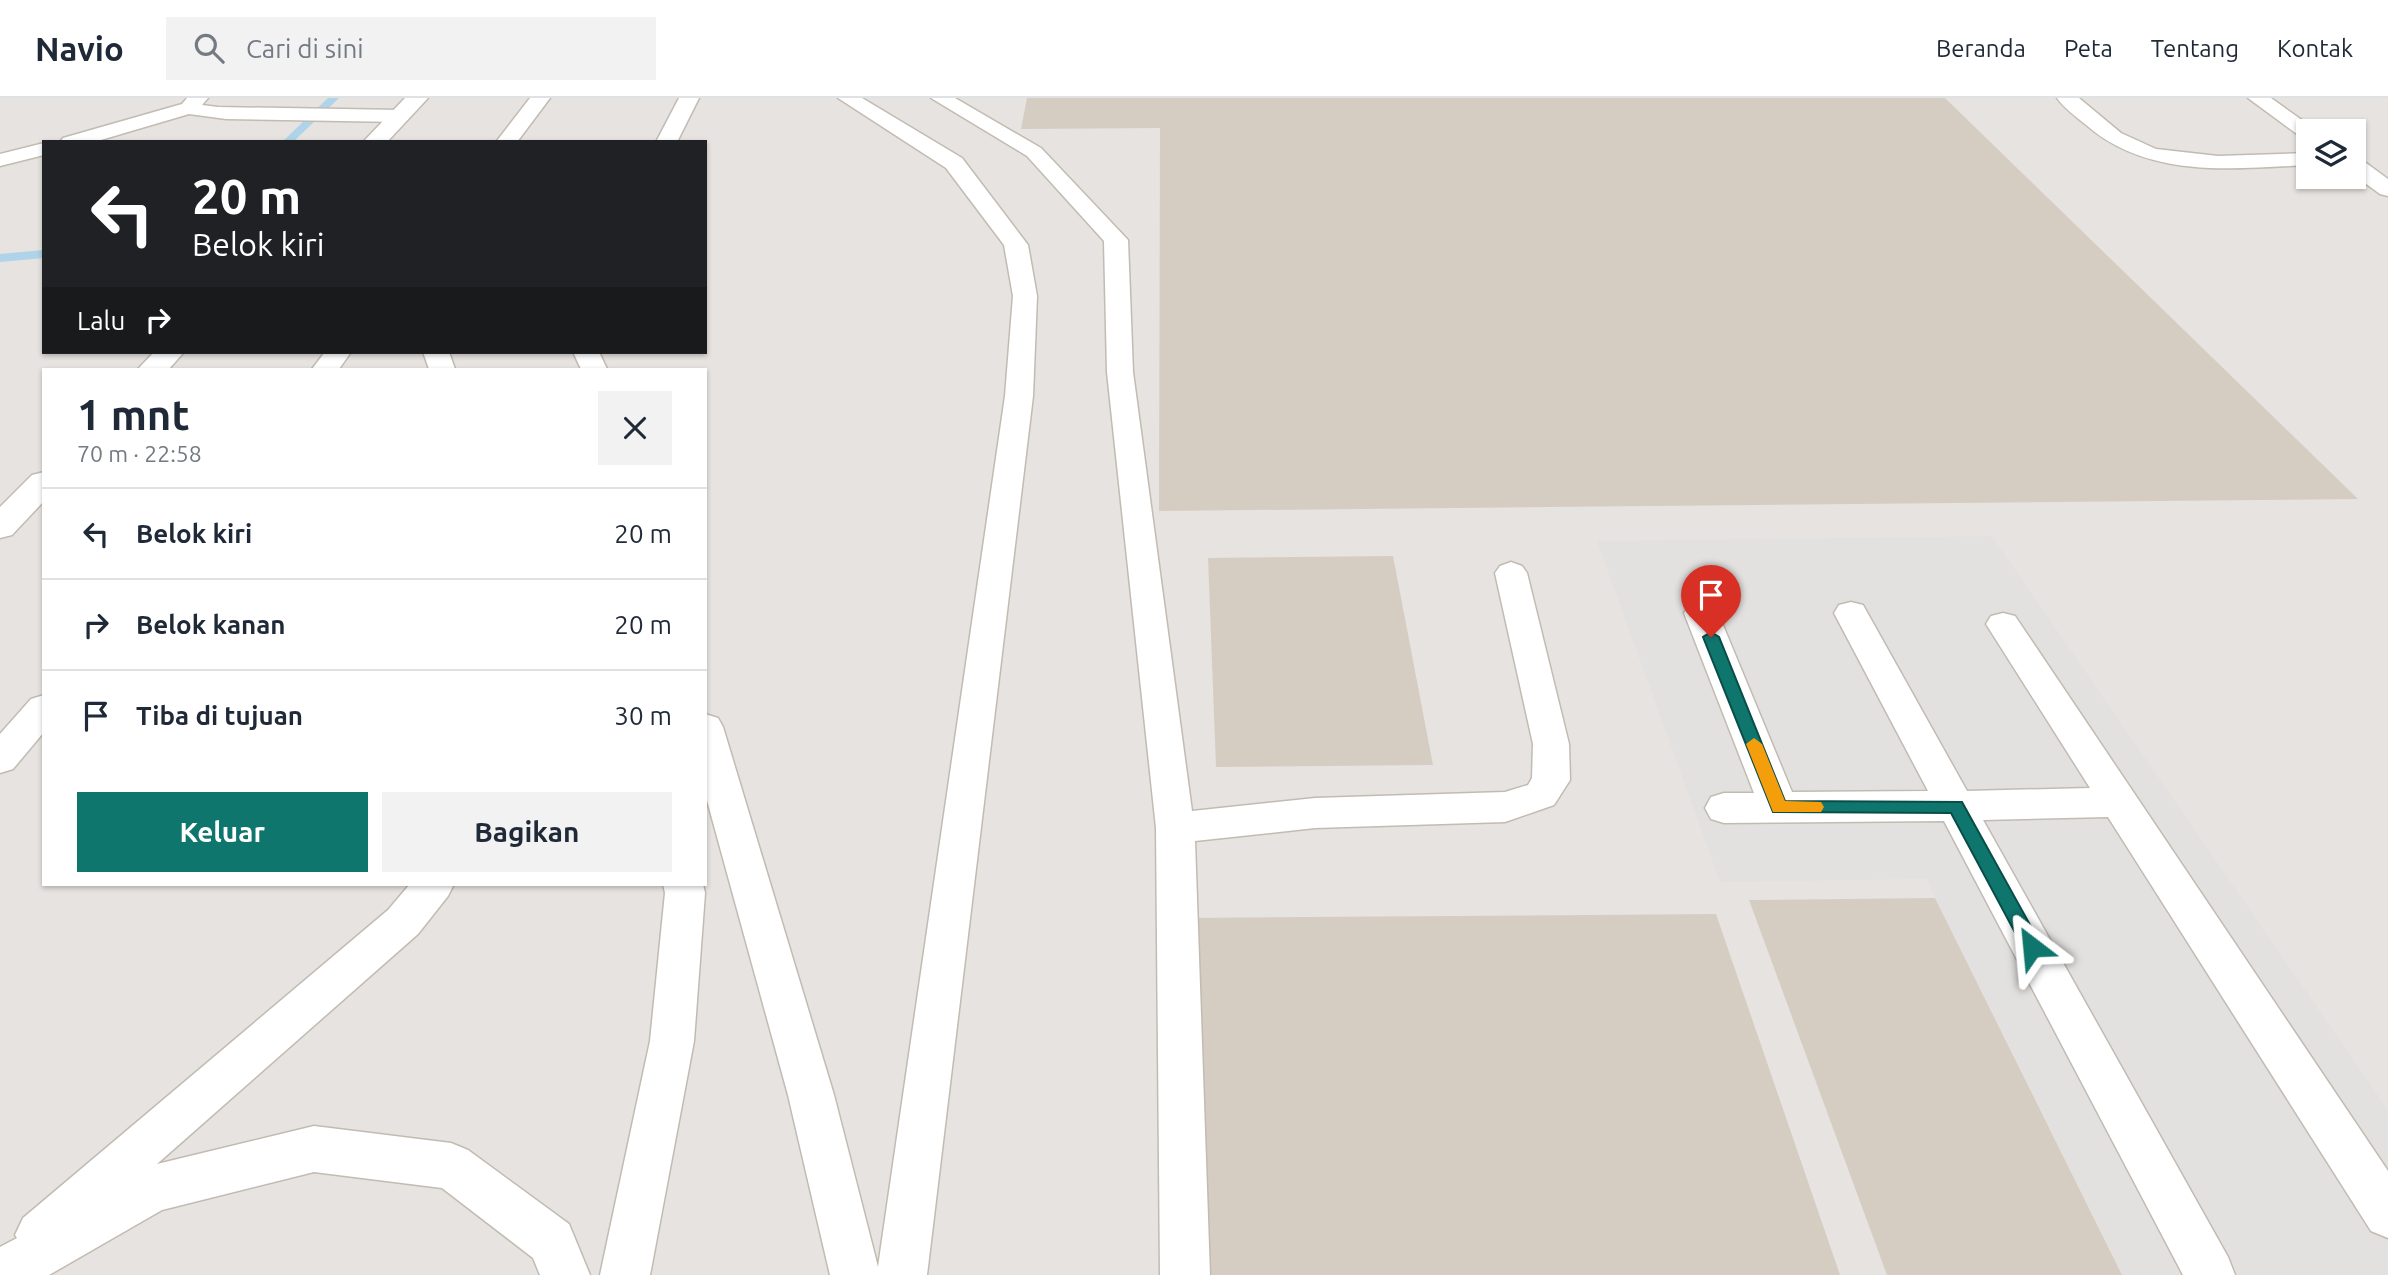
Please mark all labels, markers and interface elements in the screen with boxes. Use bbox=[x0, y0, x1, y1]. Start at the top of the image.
search box bbox=[166, 17, 656, 80]
icon: search bbox=[190, 29, 228, 67]
text: Navio bbox=[35, 30, 124, 67]
text: Cari di sini bbox=[246, 34, 364, 63]
text: Beranda bbox=[1936, 35, 2026, 62]
text: Peta bbox=[2064, 35, 2113, 62]
text: Tentang bbox=[2151, 35, 2239, 62]
text: Kontak bbox=[2277, 35, 2353, 62]
map controls bbox=[2296, 119, 2366, 189]
button: layers bbox=[2296, 119, 2366, 189]
icon: left bbox=[77, 168, 168, 259]
text: 20 m bbox=[192, 168, 301, 223]
text: Belok kiri bbox=[192, 226, 324, 262]
icon: right bbox=[139, 301, 177, 339]
text: Lalu bbox=[77, 306, 125, 335]
text: 1 mnt bbox=[77, 391, 190, 438]
button: close bbox=[598, 391, 672, 465]
text: 70 m · 22:58 bbox=[77, 441, 202, 466]
icon: left bbox=[77, 515, 115, 553]
text: Belok kiri bbox=[136, 519, 252, 548]
text: 20 m bbox=[614, 519, 672, 548]
pin bbox=[1681, 565, 1741, 637]
icon: arrive bbox=[1692, 576, 1730, 614]
icon: right bbox=[77, 606, 115, 644]
text: Belok kanan bbox=[136, 610, 286, 639]
text: 20 m bbox=[614, 610, 672, 639]
icon: arrive bbox=[77, 697, 115, 735]
text: Tiba di tujuan bbox=[136, 701, 303, 730]
text: 30 m bbox=[614, 701, 672, 730]
button: Keluar bbox=[77, 792, 368, 872]
button: Bagikan bbox=[382, 792, 672, 872]
position arrow bbox=[1995, 910, 2069, 984]

